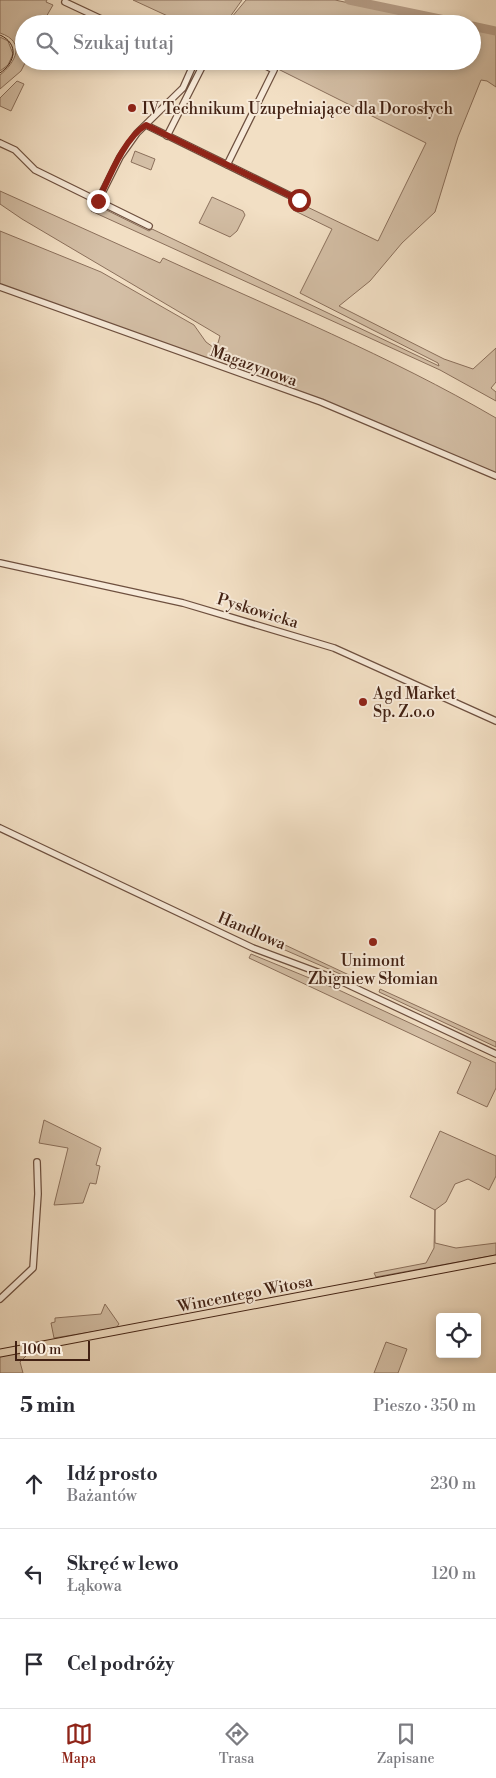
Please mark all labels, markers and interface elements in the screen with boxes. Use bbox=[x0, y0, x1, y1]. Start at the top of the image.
search box bbox=[15, 15, 481, 70]
icon: search bbox=[33, 29, 61, 57]
text: Szukaj tutaj bbox=[73, 31, 174, 55]
place label: IV Technikum Uzupełniające dla Dorosłych bbox=[142, 99, 454, 119]
marker: IV Technikum Uzupełniające dla Dorosłych bbox=[126, 102, 138, 114]
route start bbox=[288, 189, 311, 212]
route end bbox=[87, 190, 110, 213]
street label: Magazynowa bbox=[207, 341, 301, 391]
street label: Pyskowicka bbox=[215, 589, 302, 633]
place label: Agd Market Sp. Z.o.o bbox=[372, 684, 456, 722]
marker: Agd Market Sp. Z.o.o bbox=[357, 696, 369, 708]
street label: Handlowa bbox=[214, 908, 290, 955]
marker: Unimont Zbigniew Słomian bbox=[367, 936, 379, 948]
place label: Unimont Zbigniew Słomian bbox=[308, 951, 439, 989]
street label: Wincentego Witosa bbox=[175, 1271, 315, 1317]
map controls bbox=[436, 1313, 481, 1358]
button: locate bbox=[436, 1313, 481, 1358]
scale bar bbox=[15, 1338, 90, 1361]
text: 100 m bbox=[22, 1341, 61, 1359]
text: 5 min bbox=[20, 1393, 75, 1419]
text: Pieszo · 350 m bbox=[373, 1396, 476, 1416]
text: Idź prosto bbox=[67, 1462, 158, 1486]
icon: ahead bbox=[20, 1470, 48, 1498]
text: 230 m bbox=[430, 1474, 476, 1494]
text: Bażantów bbox=[67, 1486, 137, 1506]
text: Skręć w lewo bbox=[67, 1552, 179, 1576]
icon: left bbox=[20, 1560, 48, 1588]
text: 120 m bbox=[432, 1564, 476, 1584]
text: Łąkowa bbox=[67, 1576, 122, 1596]
icon: arrive bbox=[20, 1650, 48, 1678]
text: Cel podróży bbox=[67, 1652, 174, 1676]
tab: Mapa bbox=[61, 1720, 96, 1768]
tab: Trasa bbox=[219, 1720, 254, 1768]
tab: Zapisane bbox=[377, 1720, 435, 1768]

